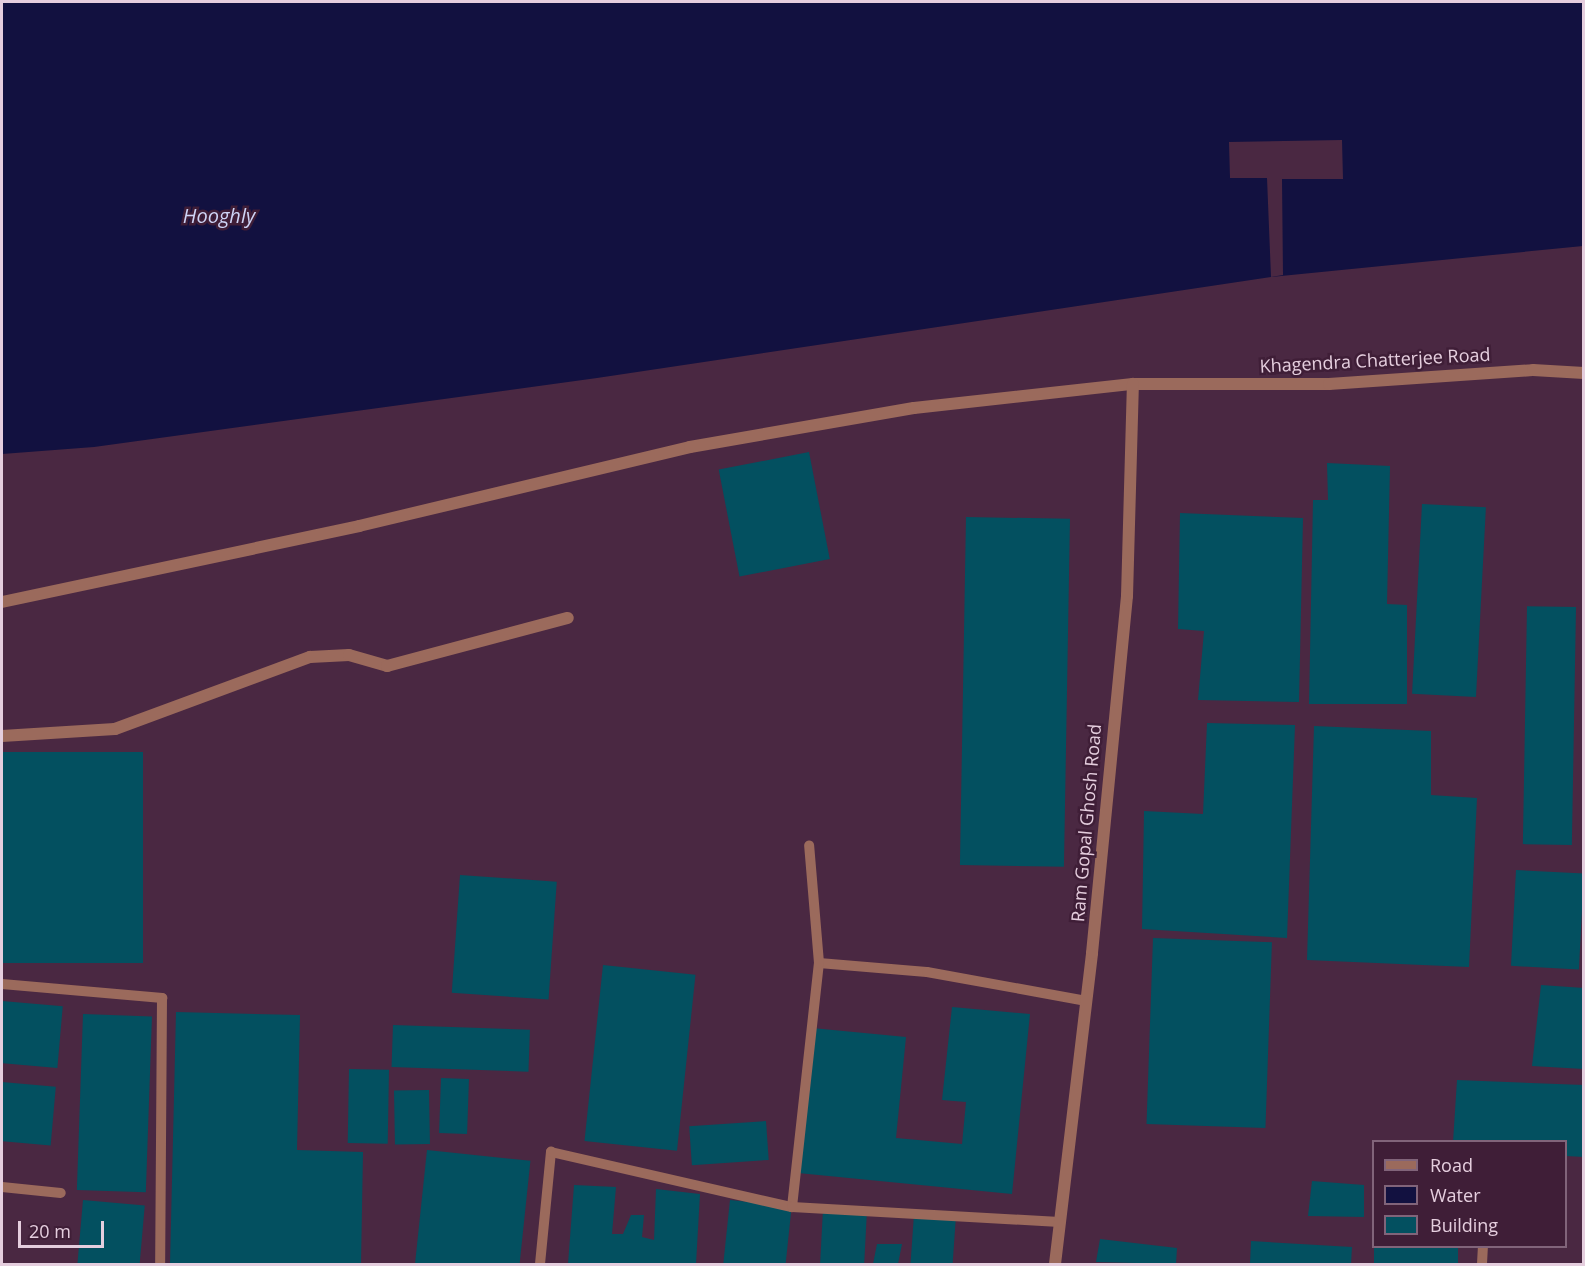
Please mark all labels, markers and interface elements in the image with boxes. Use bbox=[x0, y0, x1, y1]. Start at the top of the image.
water label: Hooghly bbox=[183, 203, 255, 227]
street label: Khagendra Chatterjee Road bbox=[1259, 343, 1491, 377]
street label: Ram Gopal Ghosh Road bbox=[1067, 723, 1105, 923]
legend bbox=[1372, 1140, 1567, 1248]
text: Road bbox=[1430, 1153, 1473, 1177]
text: Water bbox=[1430, 1183, 1481, 1207]
scale bar bbox=[21, 1209, 106, 1247]
text: Building bbox=[1430, 1213, 1498, 1237]
text: 20 m bbox=[29, 1219, 71, 1243]

